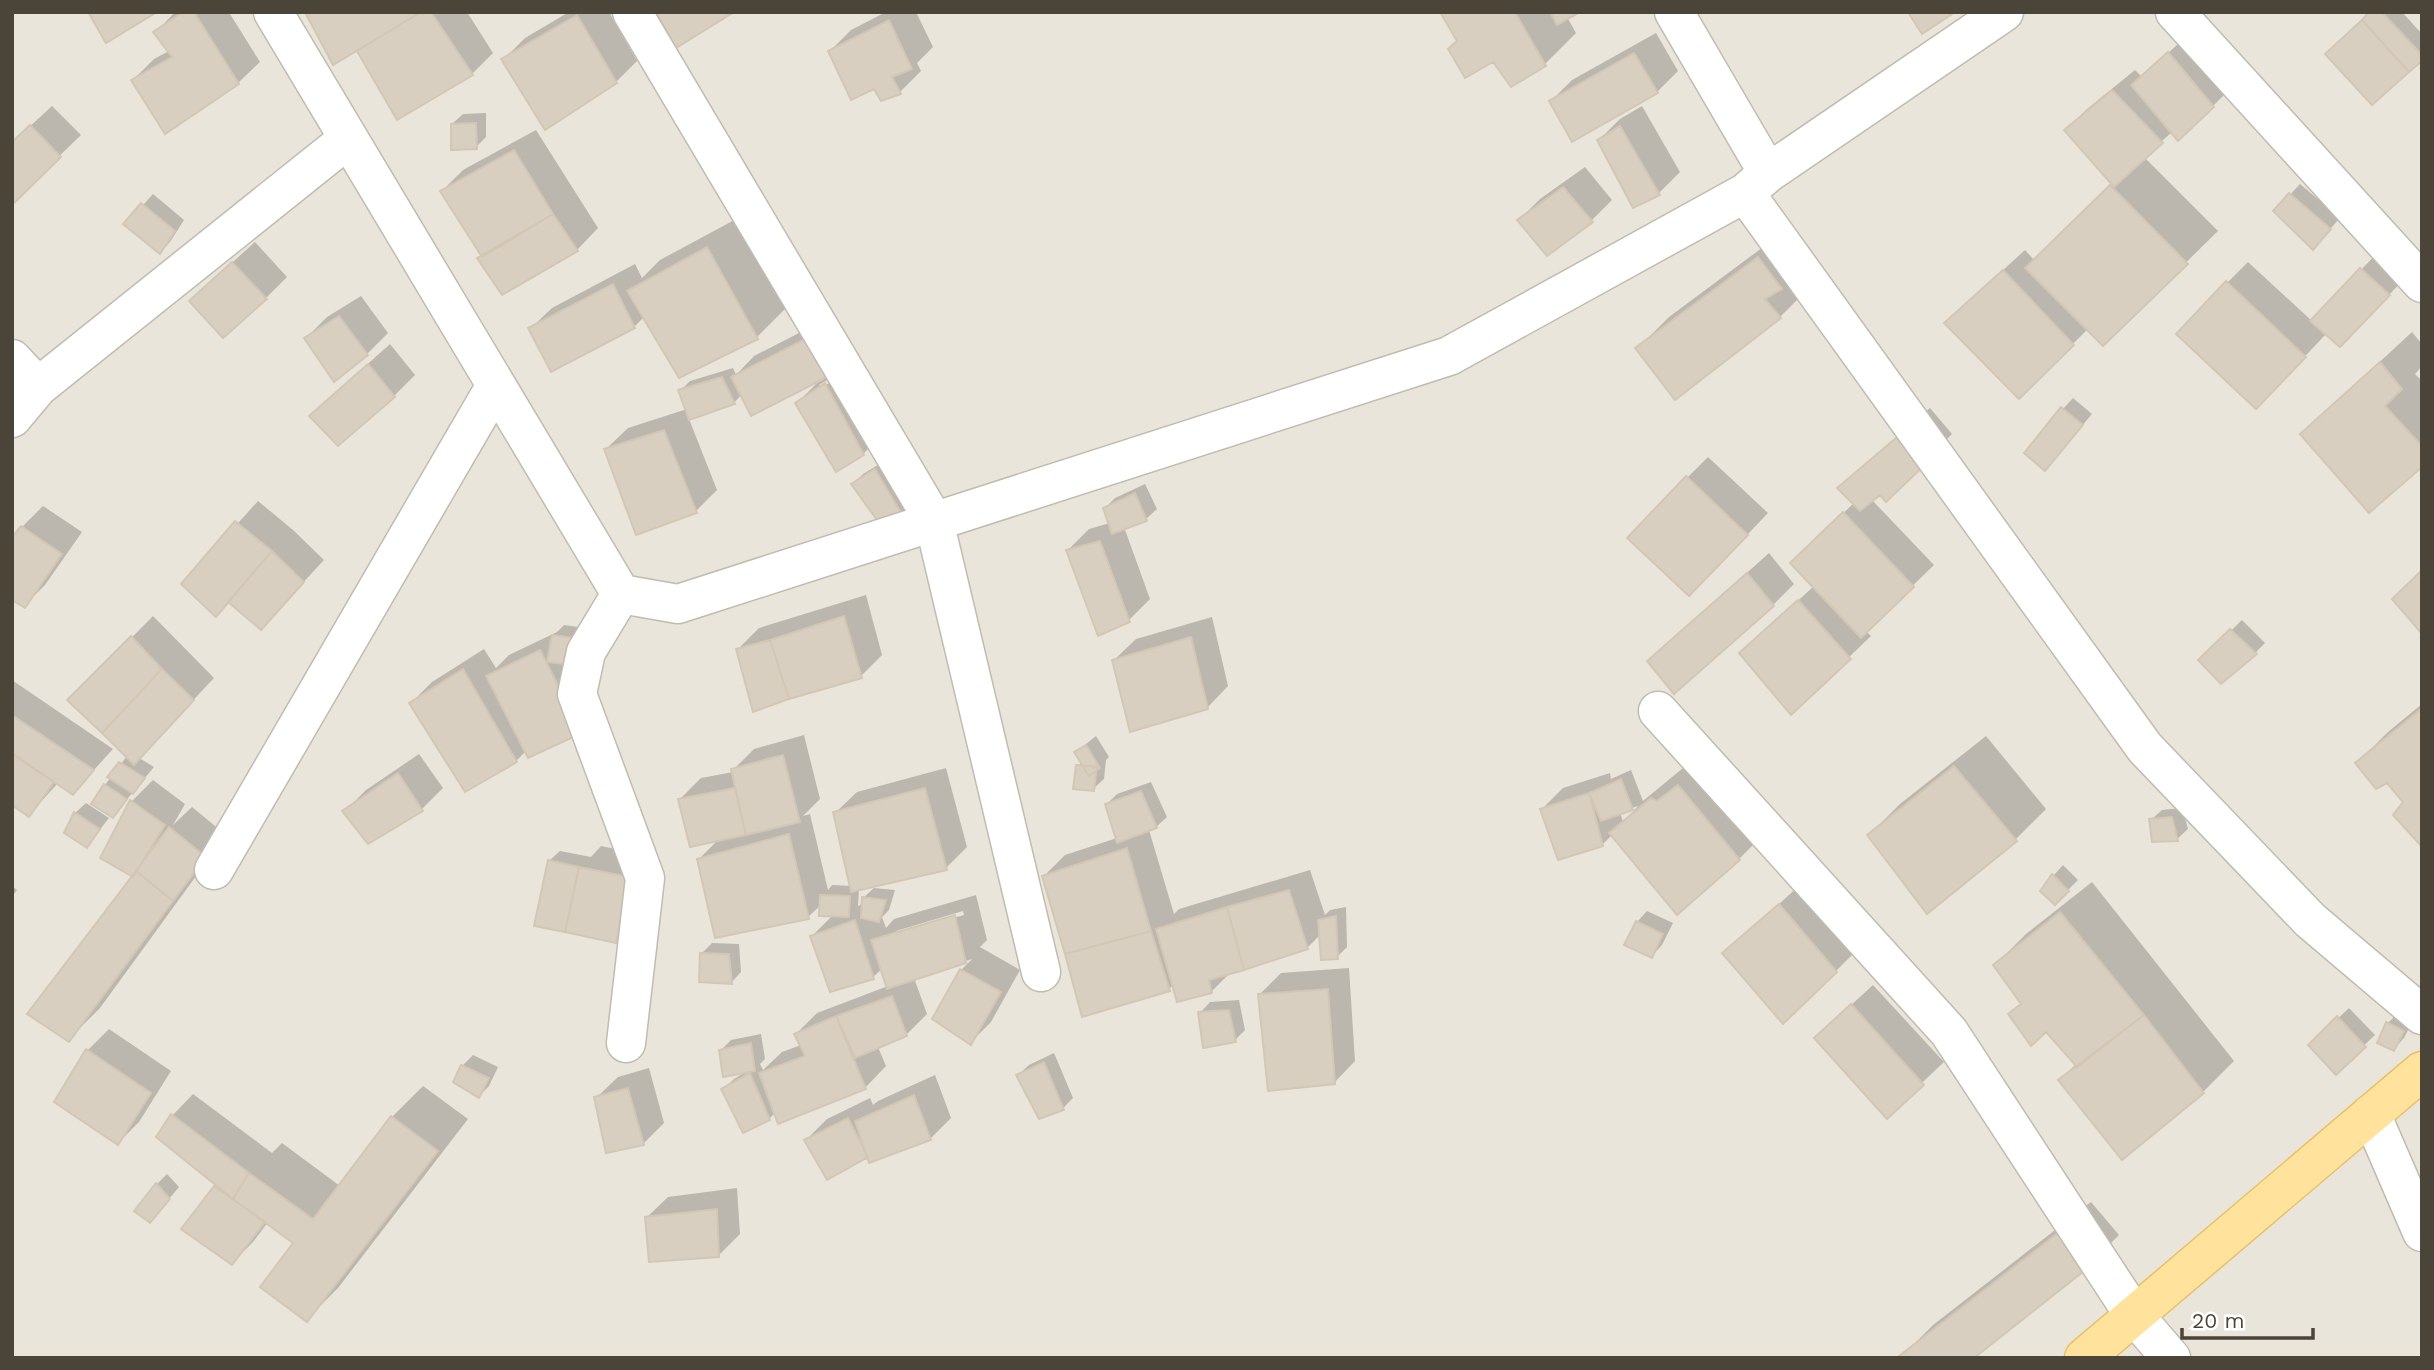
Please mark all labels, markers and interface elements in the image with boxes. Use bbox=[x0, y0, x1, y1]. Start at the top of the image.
scale bar bbox=[2182, 1296, 2313, 1340]
text: 20 m bbox=[2192, 1308, 2244, 1333]

